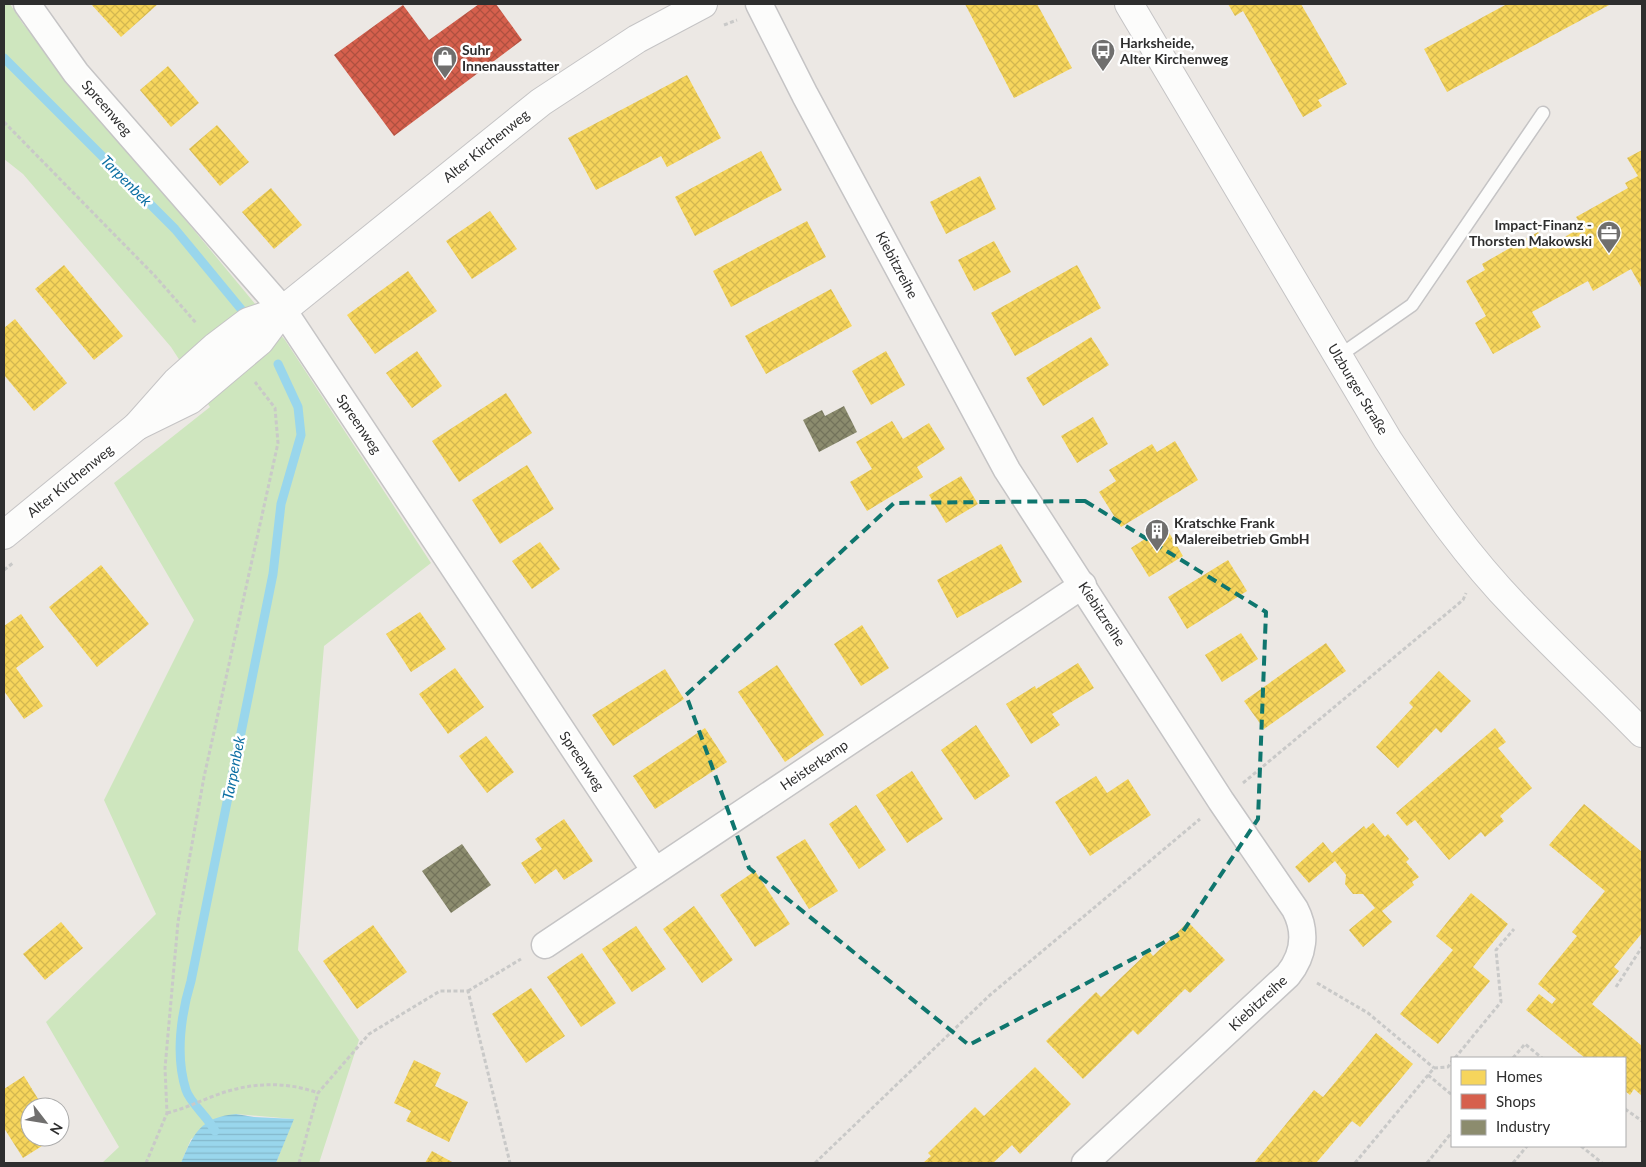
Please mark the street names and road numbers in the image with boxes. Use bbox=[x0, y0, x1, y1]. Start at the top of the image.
street label: Spreenweg bbox=[79, 76, 136, 139]
street label: Alter Kirchenweg bbox=[439, 106, 532, 186]
street label: Kiebitzreihe bbox=[873, 228, 922, 301]
street label: Ulzburger Straße bbox=[1325, 340, 1392, 437]
street label: Spreenweg bbox=[333, 391, 386, 457]
street label: Alter Kirchenweg bbox=[23, 441, 116, 521]
street label: Kiebitzreihe bbox=[1075, 578, 1130, 649]
street label: Spreenweg bbox=[556, 728, 609, 794]
street label: Heisterkamp bbox=[777, 736, 851, 793]
street label: Kiebitzreihe bbox=[1225, 971, 1290, 1034]

